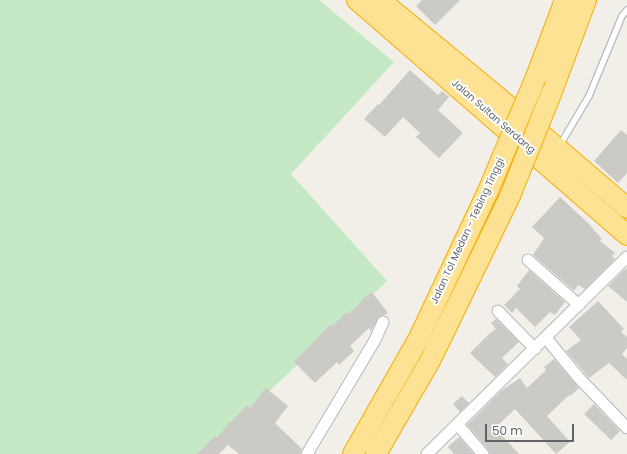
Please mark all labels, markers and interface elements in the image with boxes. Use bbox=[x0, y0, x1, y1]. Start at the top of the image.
street label: Jalan Sultan Serdang bbox=[449, 77, 537, 157]
street label: Jalan Tol Medan - Tebing Tinggi bbox=[429, 156, 507, 306]
scale bar bbox=[487, 416, 576, 442]
text: 50 m bbox=[492, 422, 523, 439]

